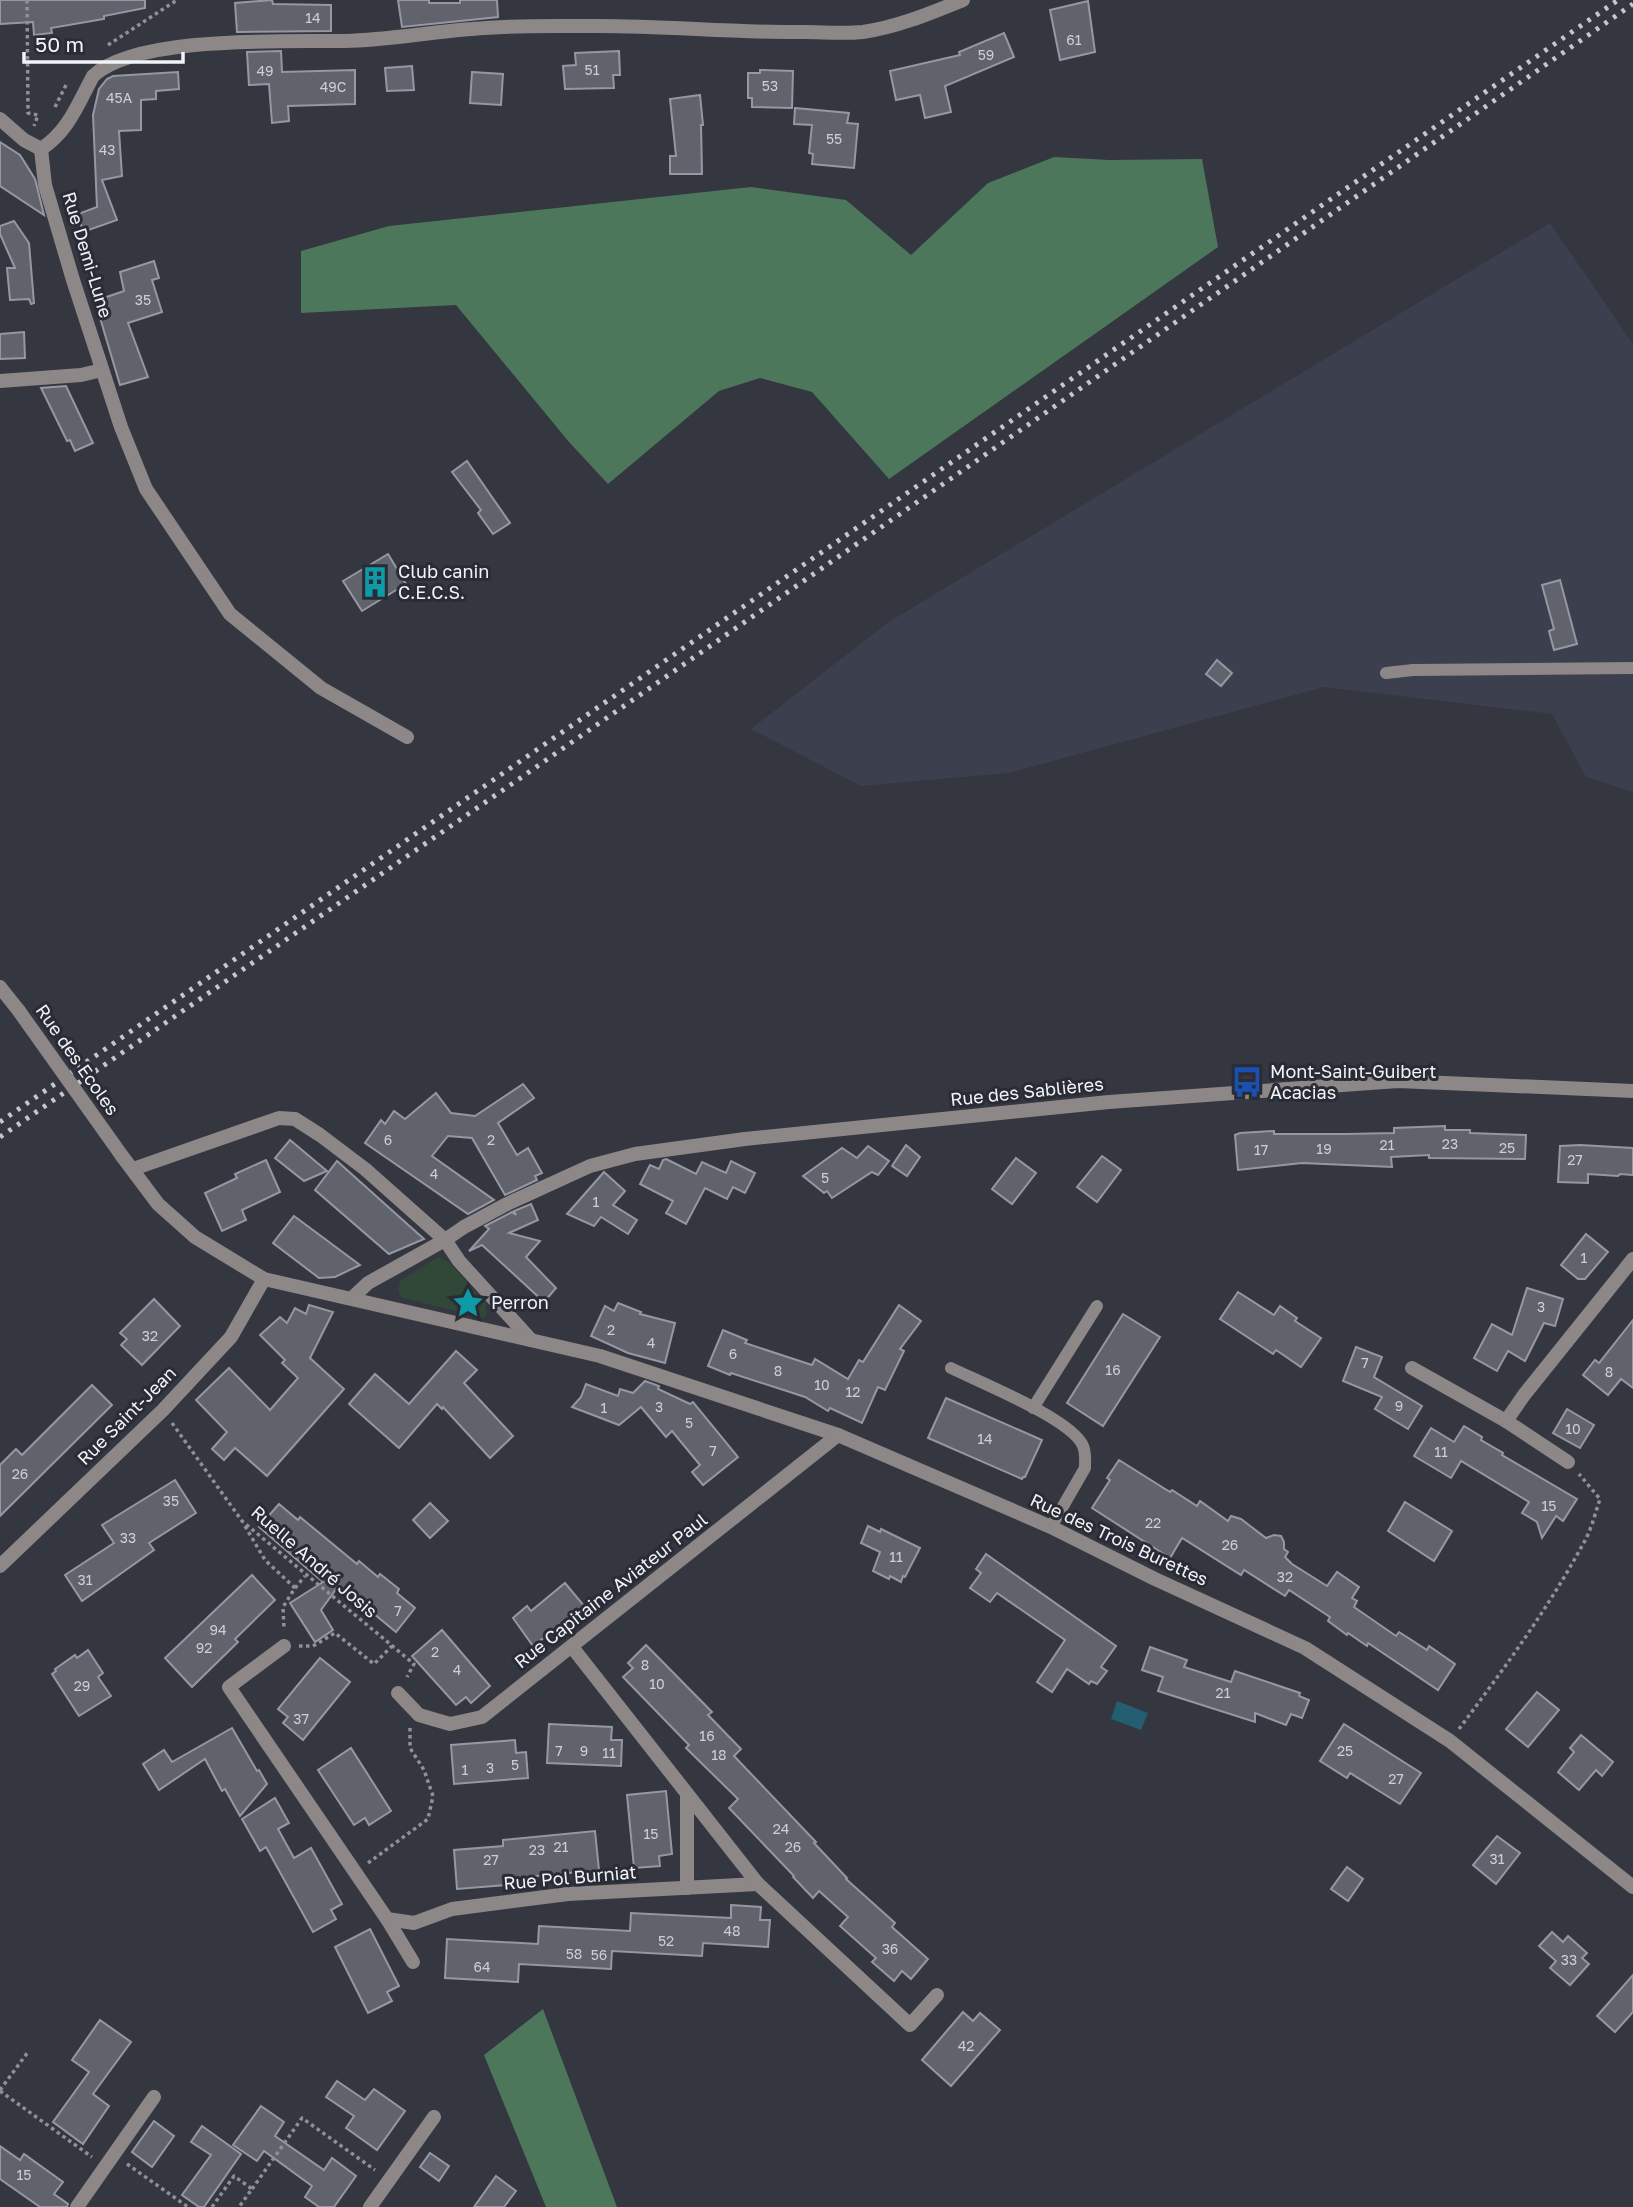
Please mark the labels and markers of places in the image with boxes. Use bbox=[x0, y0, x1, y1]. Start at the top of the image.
place label: Club canin C.E.C.S. bbox=[398, 560, 489, 603]
building icon: Club canin C.E.C.S. bbox=[358, 565, 392, 599]
place label: Mont-Saint-Guibert Acacias bbox=[1270, 1060, 1436, 1103]
bus stop icon: Mont-Saint-Guibert Acacias bbox=[1230, 1065, 1264, 1099]
place icon: Perron bbox=[451, 1286, 485, 1320]
place label: Perron bbox=[491, 1291, 549, 1313]

